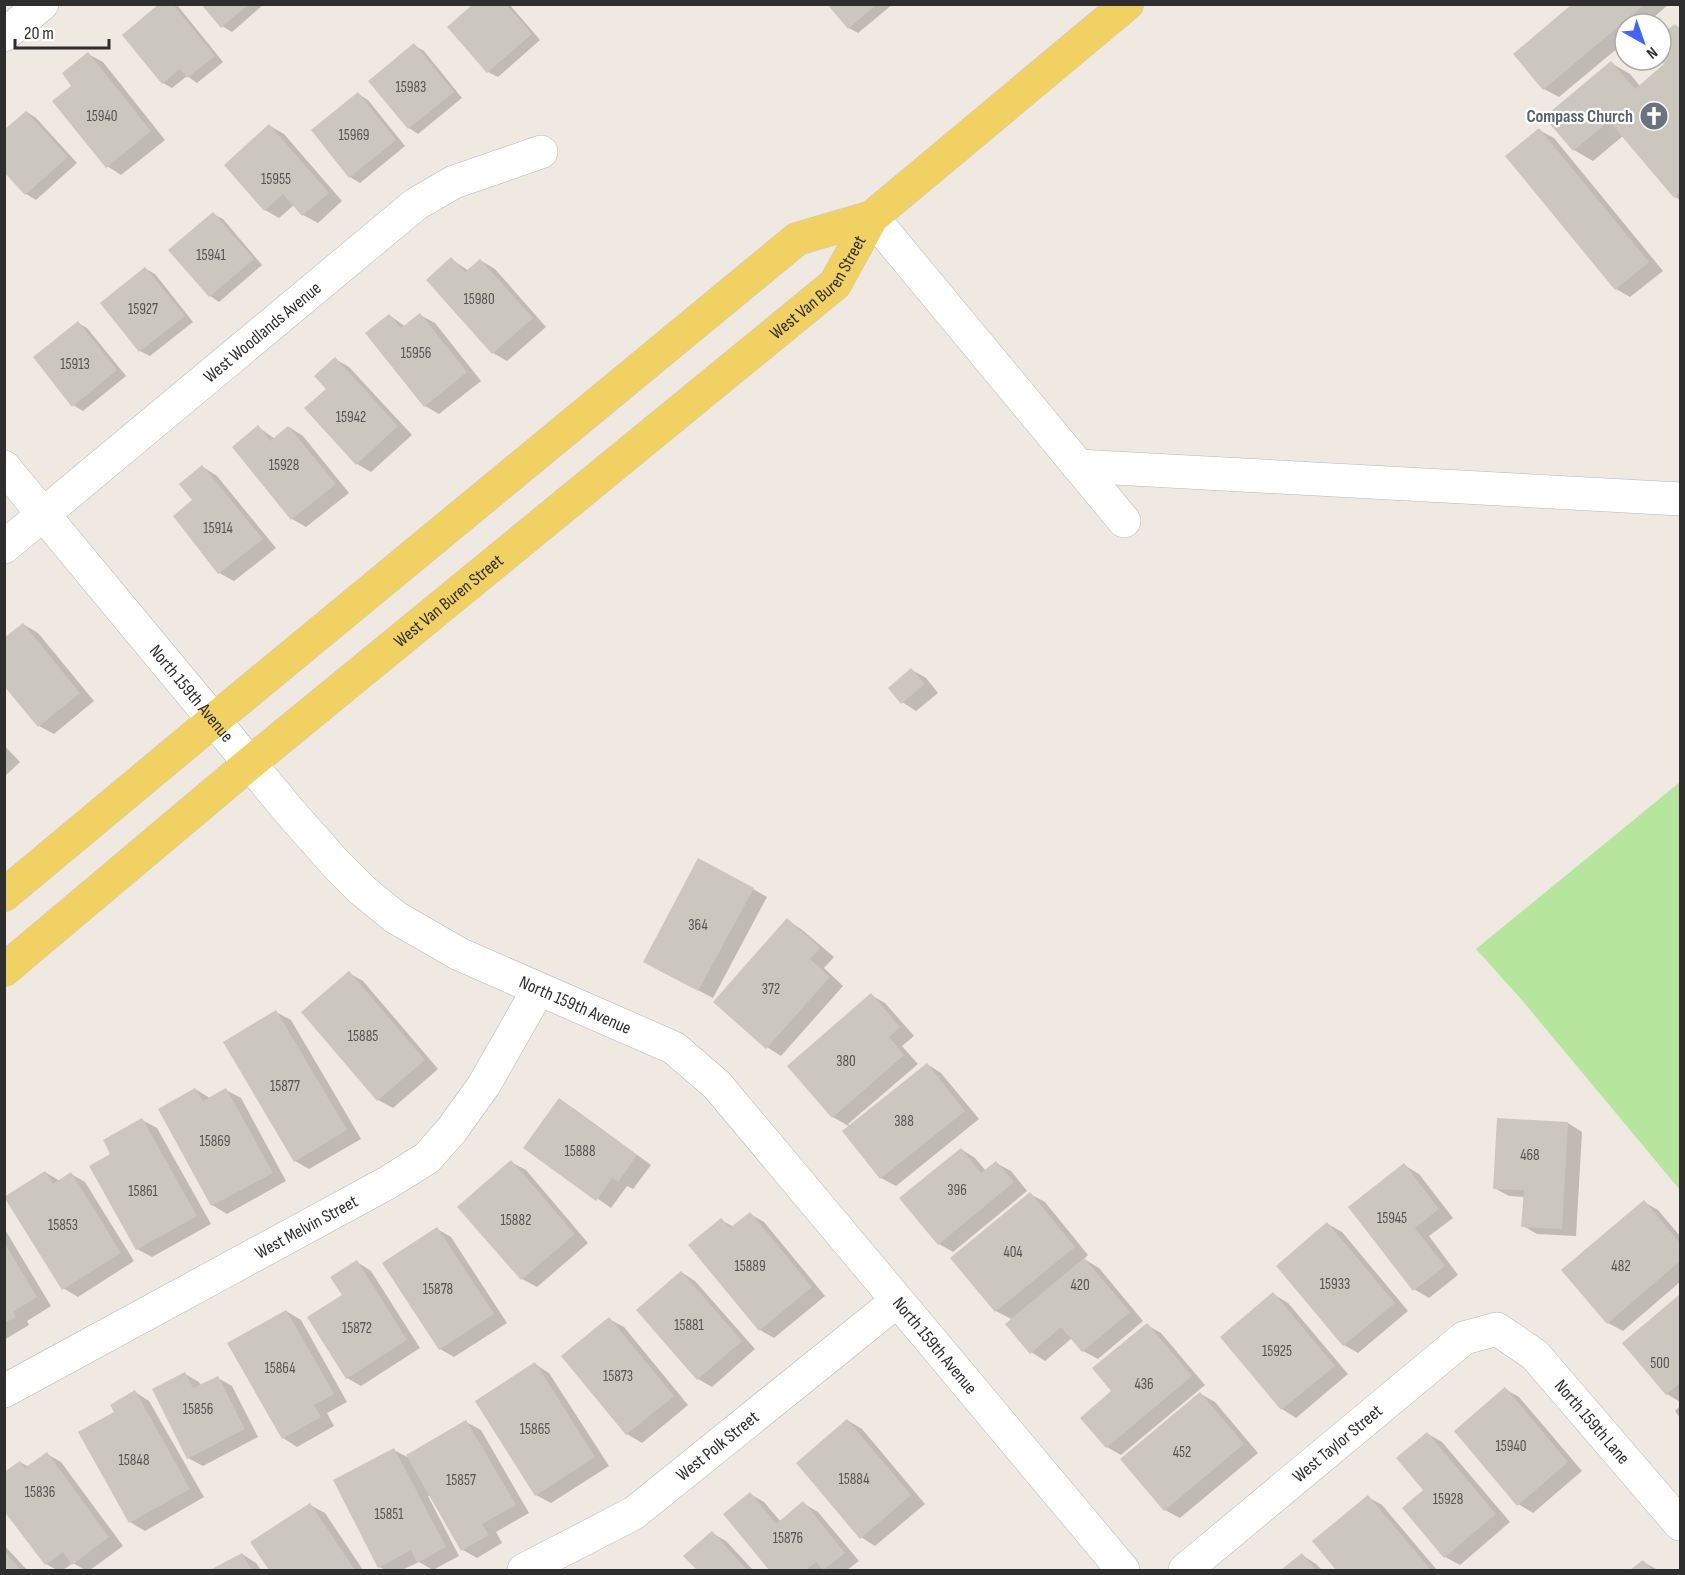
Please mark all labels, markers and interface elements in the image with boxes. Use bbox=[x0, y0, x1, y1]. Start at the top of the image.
scale bar bbox=[15, 12, 110, 50]
north arrow bbox=[1613, 12, 1673, 72]
text: 20 m bbox=[24, 23, 54, 44]
text: N bbox=[1642, 42, 1661, 62]
house number: 15983 bbox=[396, 78, 426, 97]
church icon: Compass Church bbox=[1638, 100, 1670, 132]
place label: Compass Church bbox=[1526, 106, 1633, 127]
house number: 15940 bbox=[87, 107, 117, 126]
house number: 15969 bbox=[338, 126, 370, 145]
house number: 15955 bbox=[261, 170, 291, 189]
street label: West Van Buren Street bbox=[766, 231, 870, 343]
house number: 15941 bbox=[196, 246, 226, 265]
street label: West Woodlands Avenue bbox=[199, 277, 325, 387]
house number: 15980 bbox=[463, 290, 495, 309]
house number: 15927 bbox=[128, 300, 158, 319]
house number: 15956 bbox=[401, 344, 431, 363]
house number: 15913 bbox=[60, 355, 90, 374]
house number: 15942 bbox=[336, 408, 366, 427]
house number: 15928 bbox=[269, 456, 299, 475]
house number: 15914 bbox=[203, 519, 233, 538]
street label: West Van Buren Street bbox=[390, 549, 508, 651]
street label: North 159th Avenue bbox=[145, 640, 238, 746]
house number: 364 bbox=[688, 916, 708, 935]
street label: North 159th Avenue bbox=[516, 971, 635, 1039]
house number: 372 bbox=[762, 980, 780, 999]
house number: 15885 bbox=[348, 1027, 378, 1046]
house number: 380 bbox=[836, 1052, 856, 1071]
house number: 15877 bbox=[270, 1077, 300, 1096]
house number: 388 bbox=[894, 1112, 914, 1131]
house number: 15869 bbox=[200, 1132, 230, 1151]
house number: 15888 bbox=[564, 1142, 596, 1161]
house number: 468 bbox=[1520, 1146, 1540, 1165]
house number: 396 bbox=[947, 1181, 967, 1200]
house number: 15861 bbox=[128, 1182, 159, 1201]
street label: West Melvin Street bbox=[251, 1190, 362, 1263]
house number: 15945 bbox=[1377, 1209, 1407, 1228]
house number: 15882 bbox=[501, 1211, 531, 1230]
house number: 15853 bbox=[48, 1216, 78, 1235]
house number: 404 bbox=[1003, 1243, 1023, 1262]
house number: 15889 bbox=[734, 1257, 766, 1276]
house number: 482 bbox=[1611, 1257, 1631, 1276]
house number: 15933 bbox=[1320, 1275, 1350, 1294]
house number: 420 bbox=[1070, 1276, 1090, 1295]
house number: 15878 bbox=[423, 1280, 453, 1299]
street label: North 159th Avenue bbox=[889, 1293, 982, 1398]
house number: 15881 bbox=[674, 1316, 705, 1335]
house number: 15872 bbox=[342, 1319, 372, 1338]
house number: 15925 bbox=[1262, 1342, 1292, 1361]
house number: 500 bbox=[1650, 1354, 1670, 1373]
house number: 15864 bbox=[265, 1359, 295, 1378]
house number: 15873 bbox=[603, 1367, 633, 1386]
house number: 436 bbox=[1134, 1375, 1154, 1394]
street label: North 159th Lane bbox=[1550, 1375, 1634, 1468]
house number: 15856 bbox=[183, 1400, 213, 1419]
street label: West Taylor Street bbox=[1288, 1400, 1387, 1487]
street label: West Polk Street bbox=[672, 1406, 763, 1485]
house number: 15865 bbox=[520, 1420, 550, 1439]
house number: 15940 bbox=[1496, 1437, 1526, 1456]
house number: 452 bbox=[1173, 1443, 1191, 1462]
house number: 15848 bbox=[118, 1451, 150, 1470]
house number: 15884 bbox=[838, 1470, 870, 1489]
house number: 15857 bbox=[446, 1471, 476, 1490]
house number: 15836 bbox=[25, 1483, 55, 1502]
house number: 15928 bbox=[1433, 1490, 1463, 1509]
house number: 15851 bbox=[374, 1505, 404, 1524]
house number: 15876 bbox=[773, 1529, 803, 1548]

